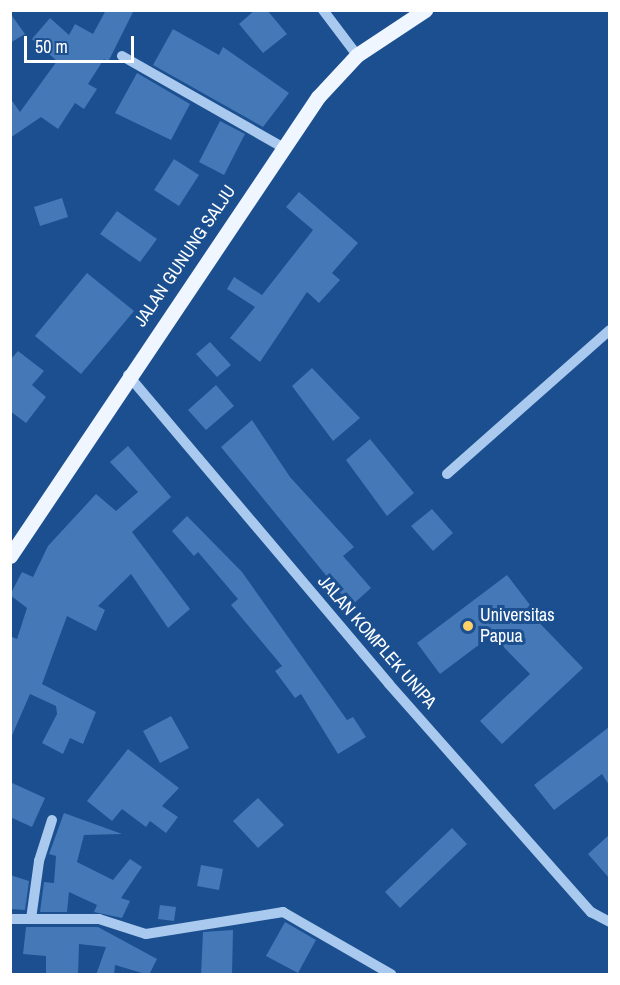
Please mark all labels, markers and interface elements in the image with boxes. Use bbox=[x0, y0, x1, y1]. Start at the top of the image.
scale bar bbox=[27, 24, 136, 62]
text: 50 m bbox=[35, 34, 68, 59]
street label: JALAN GUNUNG SALJU bbox=[130, 181, 240, 331]
street label: JALAN KOMPLEK UNIPA bbox=[313, 571, 441, 713]
place label: Universitas Papua bbox=[480, 605, 555, 648]
marker: Universitas Papua bbox=[461, 619, 475, 633]

